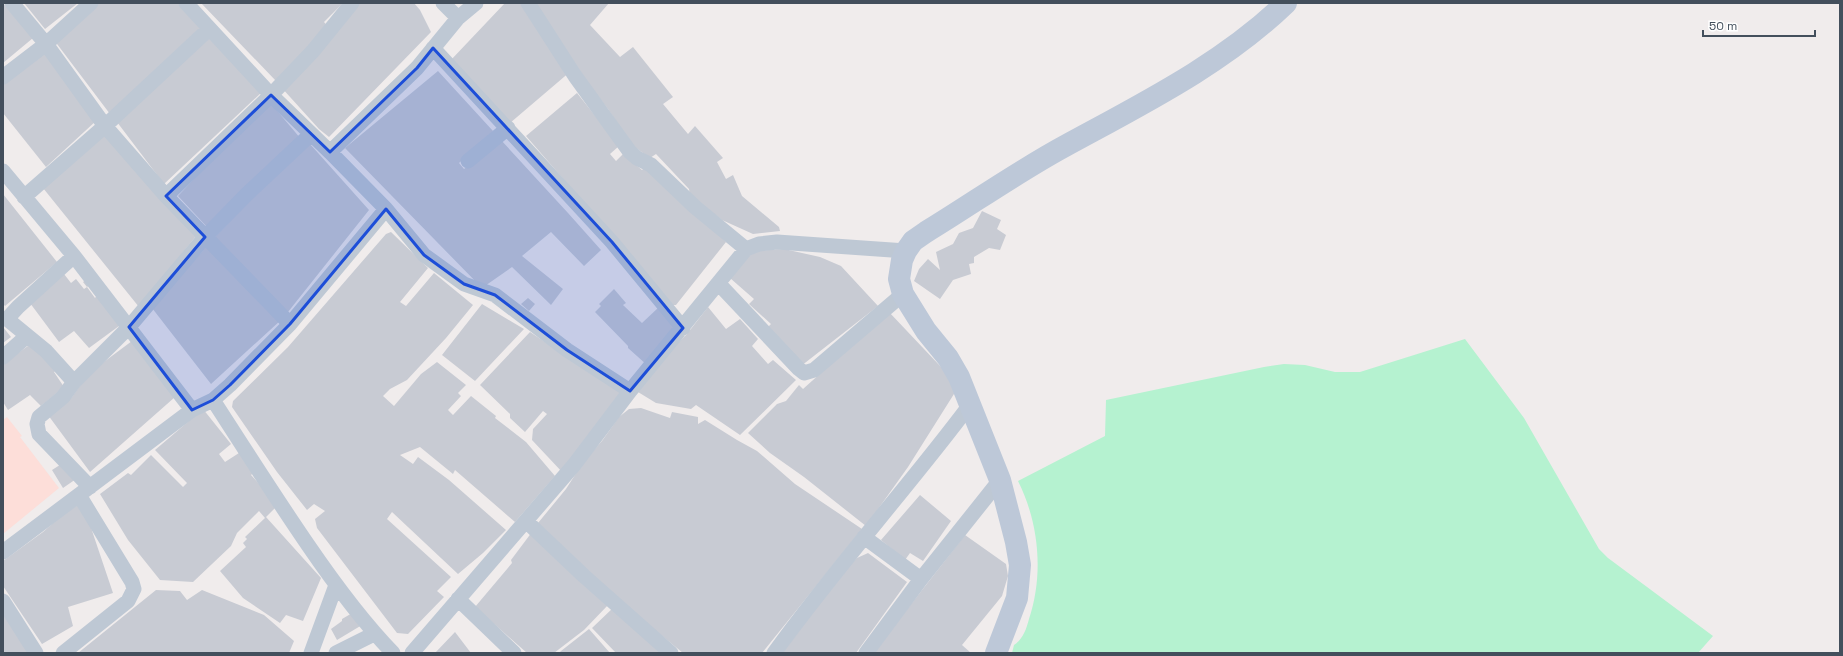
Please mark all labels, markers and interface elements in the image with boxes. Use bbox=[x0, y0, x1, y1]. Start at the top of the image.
scale bar bbox=[1703, 12, 1815, 38]
text: 50 m bbox=[1709, 18, 1737, 34]

